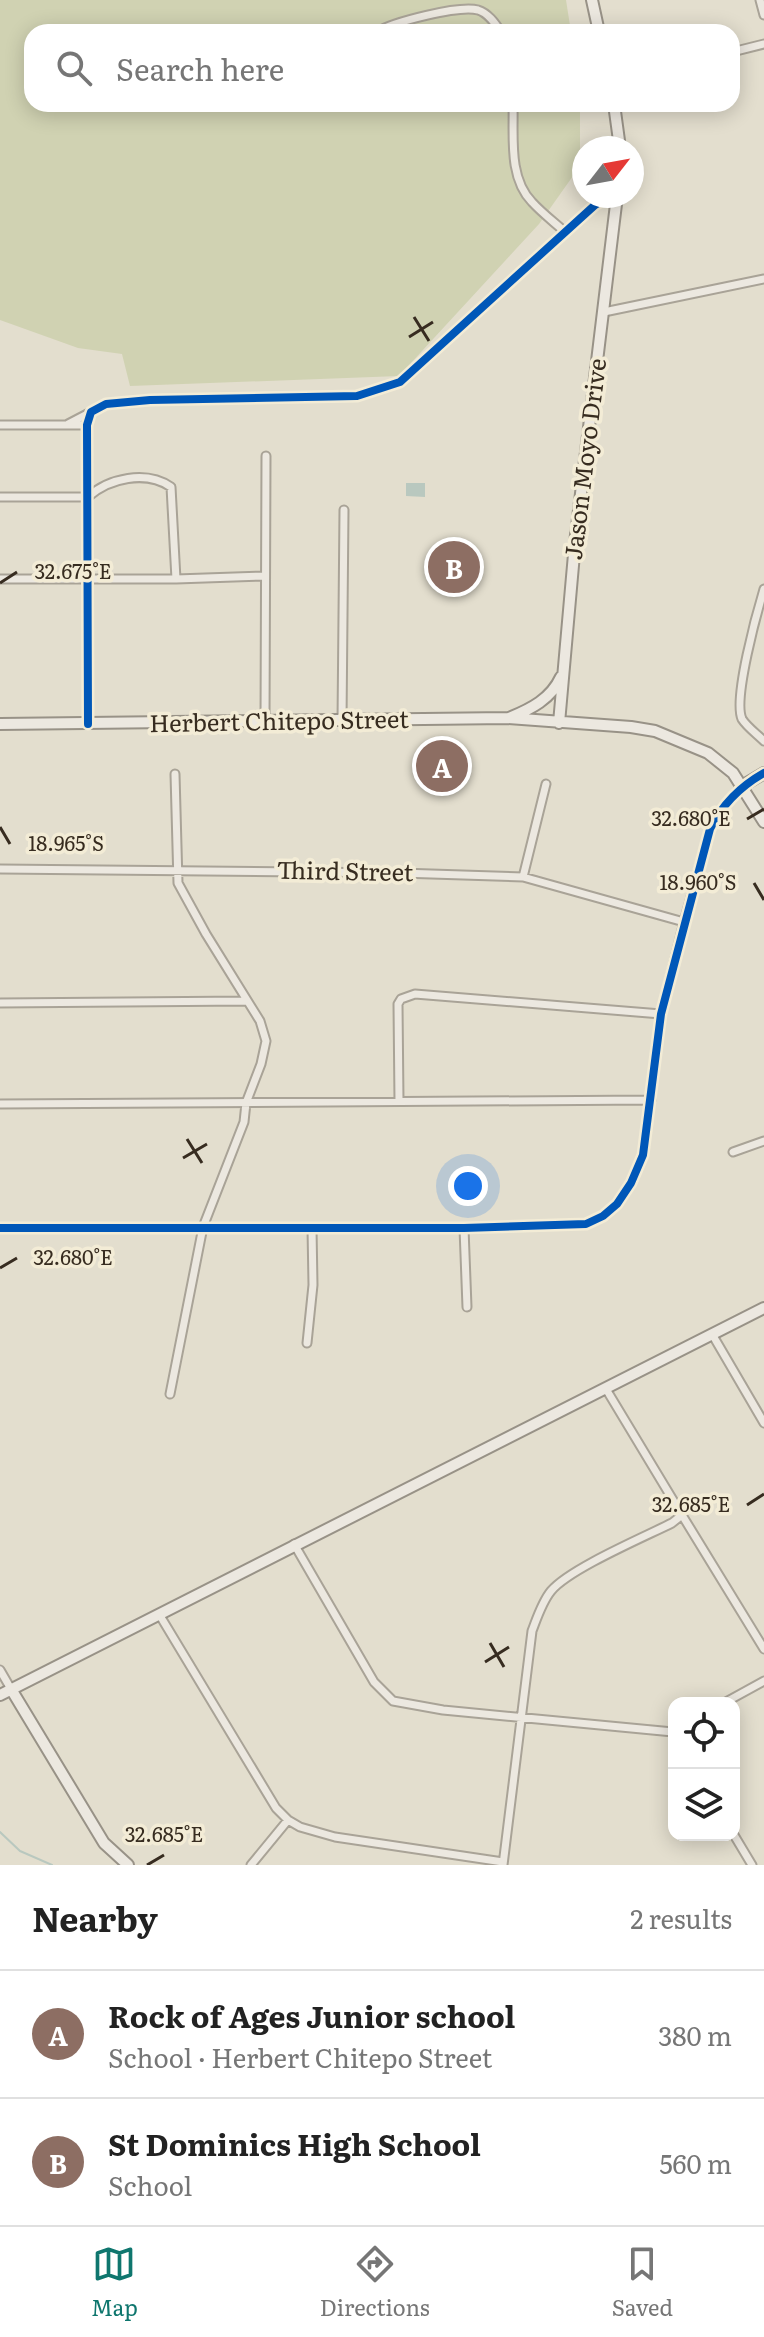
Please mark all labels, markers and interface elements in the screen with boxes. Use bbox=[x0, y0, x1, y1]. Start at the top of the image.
search box bbox=[24, 24, 740, 112]
icon: search bbox=[52, 46, 96, 90]
text: Search here bbox=[116, 46, 284, 90]
north arrow bbox=[572, 136, 644, 208]
street label: Jason Moyo Drive bbox=[554, 356, 613, 562]
pin: B bbox=[428, 537, 480, 597]
text: 32.675°E bbox=[35, 555, 111, 585]
street label: Herbert Chitepo Street bbox=[149, 700, 409, 739]
pin: A bbox=[416, 736, 468, 796]
text: 32.680°E bbox=[651, 802, 731, 832]
text: 18.965°S bbox=[28, 827, 104, 857]
street label: Third Street bbox=[276, 851, 414, 888]
text: 18.960°S bbox=[659, 866, 737, 896]
your location bbox=[448, 1166, 488, 1206]
text: 32.680°E bbox=[33, 1241, 113, 1271]
text: 32.685°E bbox=[652, 1488, 730, 1518]
map controls bbox=[668, 1697, 740, 1841]
button: locate bbox=[668, 1697, 740, 1769]
button: layers bbox=[668, 1769, 740, 1841]
text: 32.685°E bbox=[125, 1818, 203, 1848]
text: Nearby bbox=[32, 1892, 158, 1942]
text: 2 results bbox=[630, 1898, 732, 1937]
text: Rock of Ages Junior school bbox=[108, 1993, 515, 2037]
text: A bbox=[48, 2015, 68, 2054]
text: 380 m bbox=[658, 2015, 732, 2054]
text: School · Herbert Chitepo Street bbox=[108, 2037, 492, 2076]
text: St Dominics High School bbox=[108, 2121, 481, 2165]
text: B bbox=[49, 2143, 67, 2182]
text: 560 m bbox=[659, 2143, 732, 2182]
text: School bbox=[108, 2165, 192, 2204]
tab: Map bbox=[91, 2242, 138, 2323]
tab: Directions bbox=[320, 2242, 430, 2323]
tab: Saved bbox=[612, 2242, 673, 2323]

